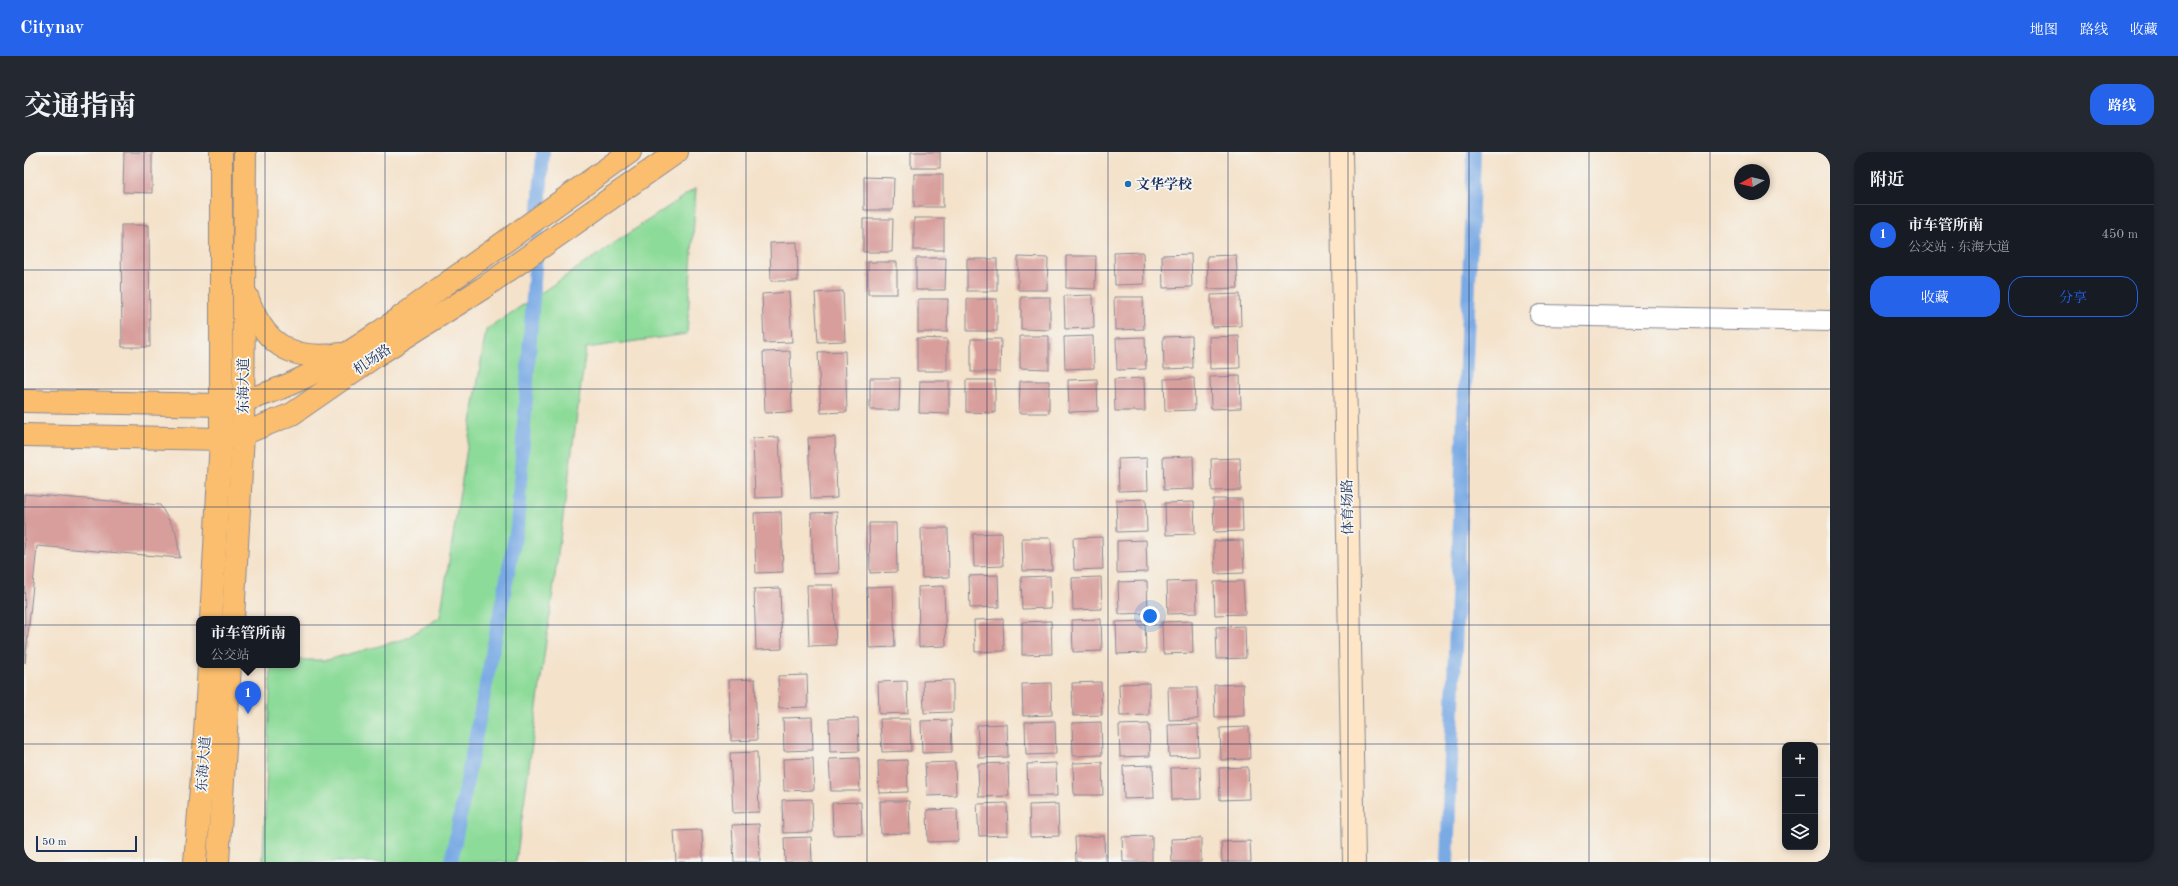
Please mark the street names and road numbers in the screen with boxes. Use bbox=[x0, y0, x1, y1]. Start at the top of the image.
street label: 机场路 bbox=[351, 341, 394, 377]
street label: 东海大道 bbox=[236, 358, 251, 414]
street label: 体育场路 bbox=[1340, 479, 1355, 535]
street label: 东海大道 bbox=[194, 736, 213, 792]

